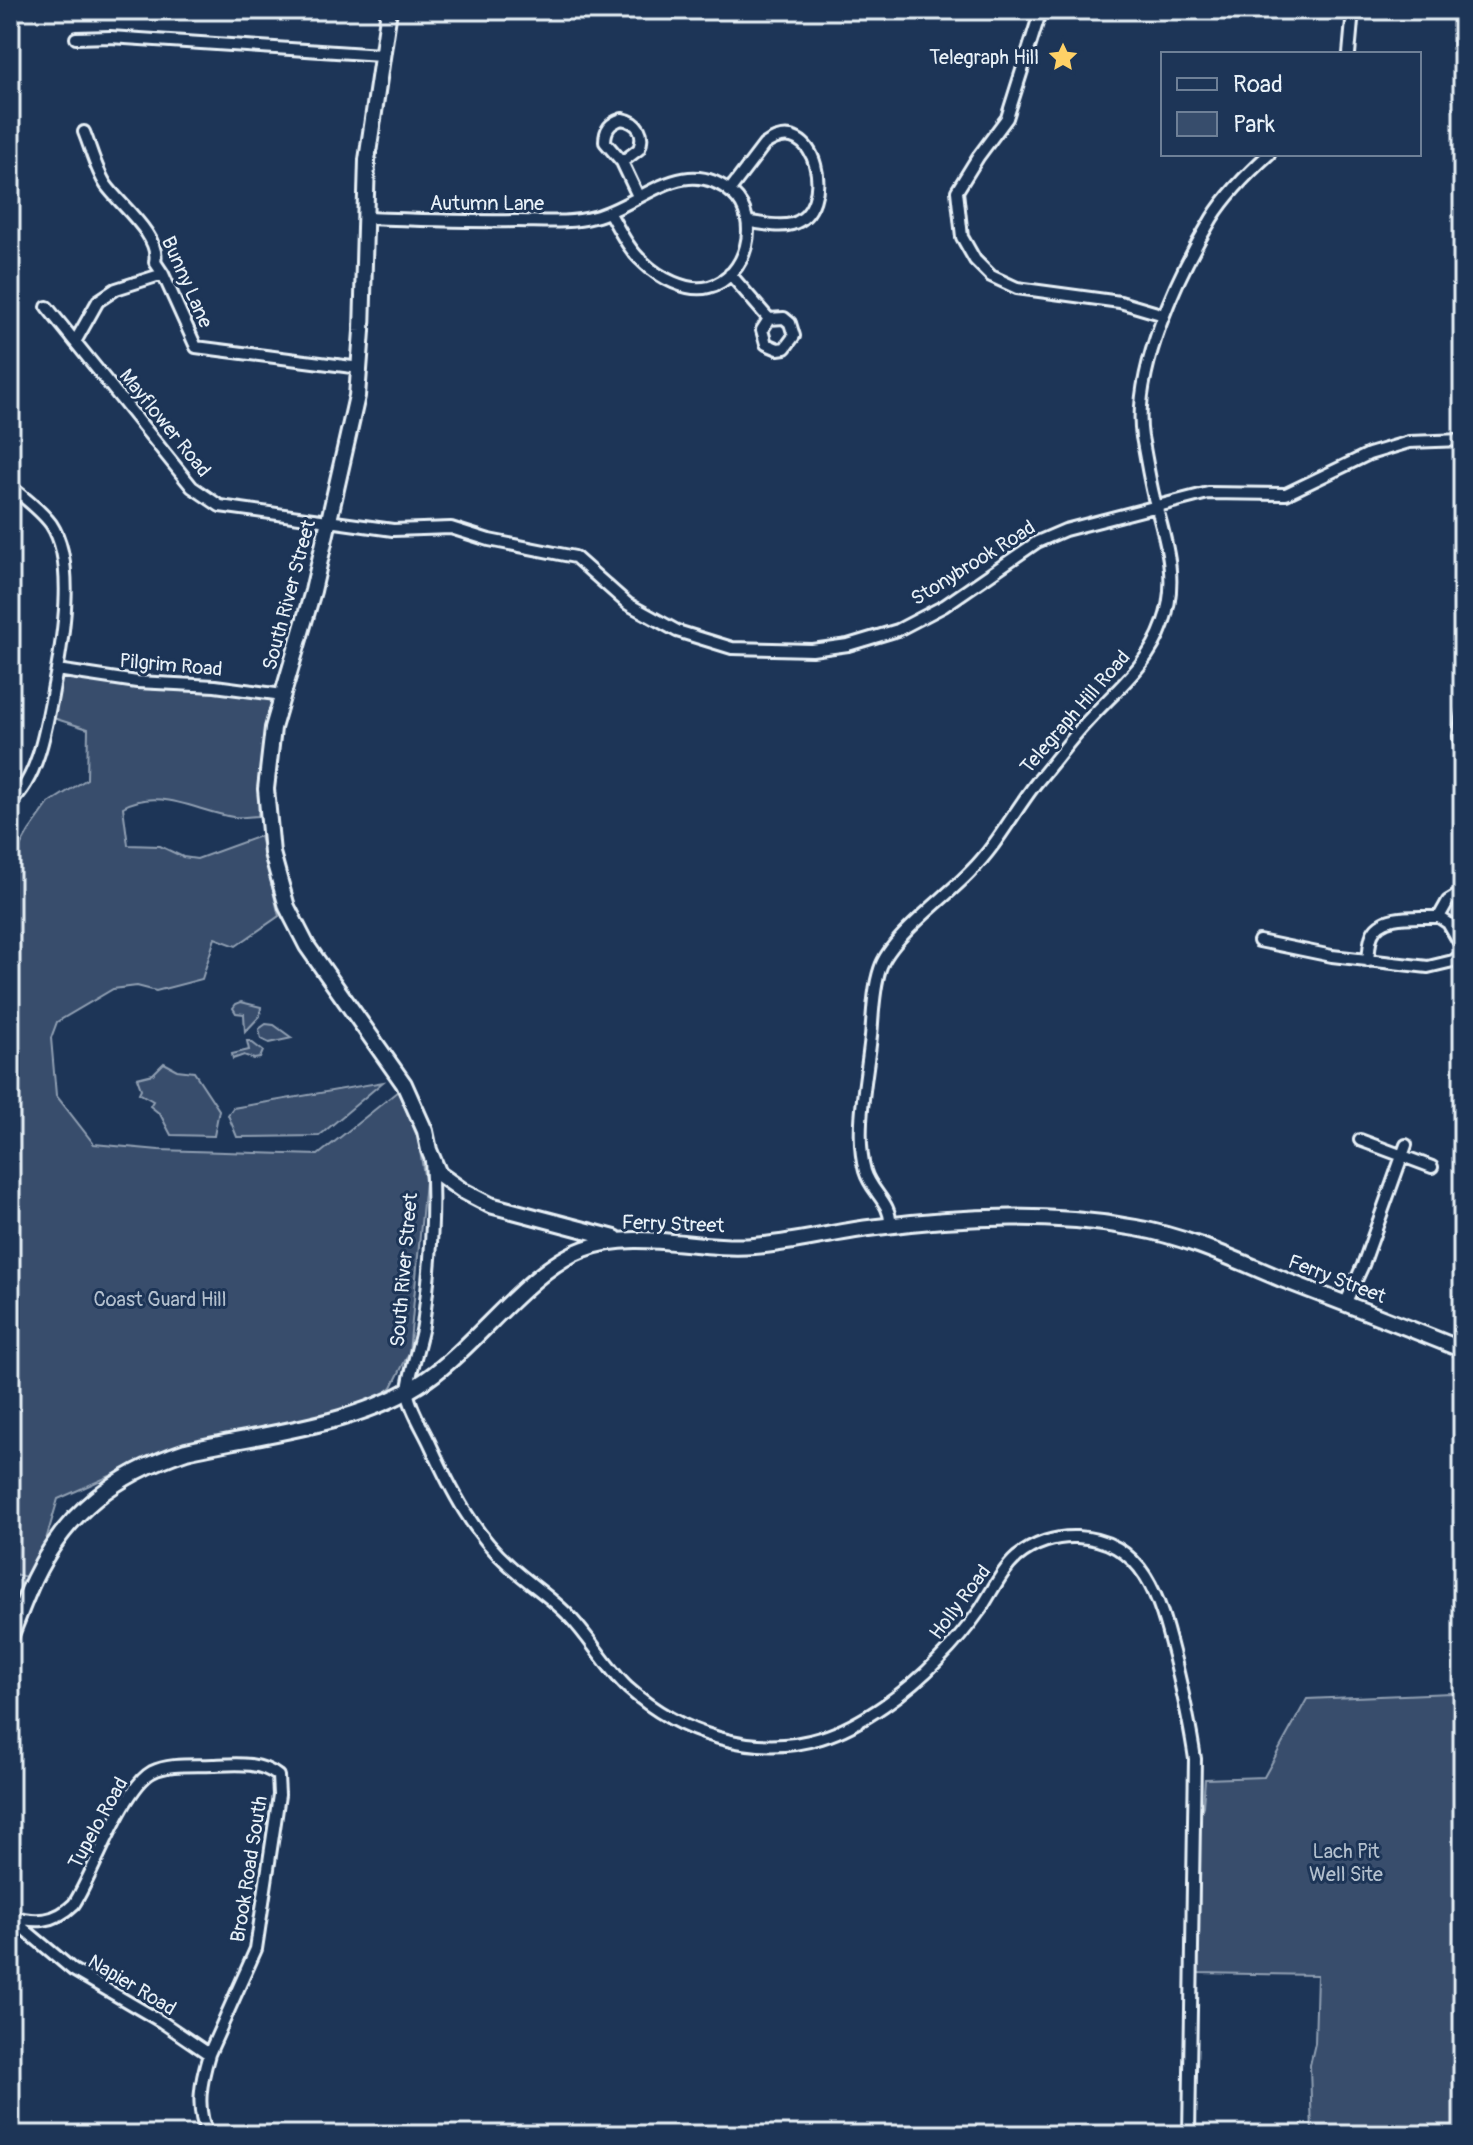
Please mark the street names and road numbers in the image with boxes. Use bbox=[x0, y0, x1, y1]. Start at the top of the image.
street label: Autumn Lane bbox=[430, 191, 544, 216]
street label: Bunny Lane bbox=[156, 232, 218, 332]
street label: Mayflower Road bbox=[114, 364, 216, 482]
street label: Stonybrook Road bbox=[906, 515, 1040, 611]
street label: South River Street bbox=[257, 516, 321, 673]
street label: Telegraph Hill Road bbox=[1015, 645, 1135, 779]
street label: Pilgrim Road bbox=[119, 648, 223, 682]
street label: South River Street bbox=[385, 1191, 423, 1348]
street label: Ferry Street bbox=[621, 1210, 726, 1238]
street label: Ferry Street bbox=[1285, 1249, 1390, 1309]
street label: Holly Road bbox=[924, 1560, 996, 1644]
street label: Tupelo Road bbox=[63, 1773, 133, 1873]
street label: Brook Road South bbox=[225, 1794, 273, 1944]
street label: Napier Road bbox=[83, 1949, 181, 2021]

